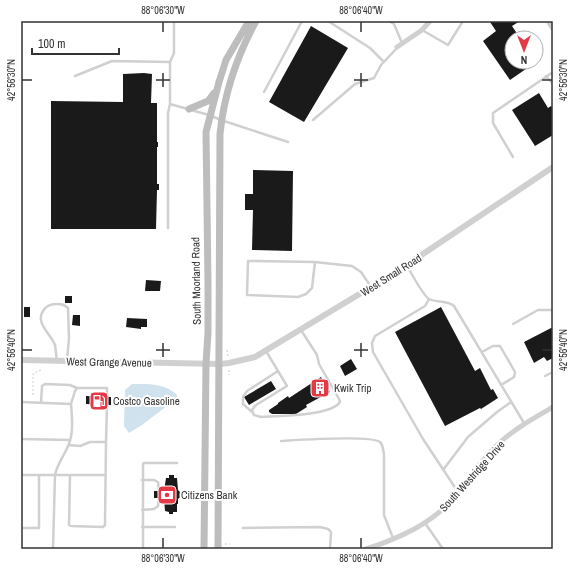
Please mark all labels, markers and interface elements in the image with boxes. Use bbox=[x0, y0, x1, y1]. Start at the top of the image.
text: 88°06'30"W bbox=[141, 4, 185, 17]
text: 88°06'40"W bbox=[339, 4, 383, 17]
scale bar bbox=[32, 30, 119, 56]
north arrow bbox=[504, 30, 544, 70]
text: 100 m bbox=[38, 36, 65, 52]
text: N bbox=[521, 53, 527, 67]
text: 42°56'30"N bbox=[5, 59, 18, 101]
text: 42°56'30"N bbox=[557, 59, 570, 101]
street label: South Moorland Road bbox=[188, 237, 204, 325]
street label: West Small Road bbox=[358, 251, 424, 299]
text: 42°56'40"N bbox=[5, 329, 18, 371]
text: 42°56'40"N bbox=[557, 329, 570, 371]
street label: West Grange Avenue bbox=[66, 354, 152, 370]
building icon: Kwik Trip bbox=[309, 377, 331, 399]
place label: Kwik Trip bbox=[334, 381, 372, 395]
fuel station icon: Costco Gasoline bbox=[88, 390, 110, 412]
place label: Costco Gasoline bbox=[113, 394, 180, 408]
street label: South Westridge Drive bbox=[436, 437, 508, 515]
bank icon: Citizens Bank bbox=[156, 484, 178, 506]
place label: Citizens Bank bbox=[181, 488, 238, 502]
text: 88°06'30"W bbox=[141, 552, 185, 565]
text: 88°06'40"W bbox=[339, 552, 383, 565]

